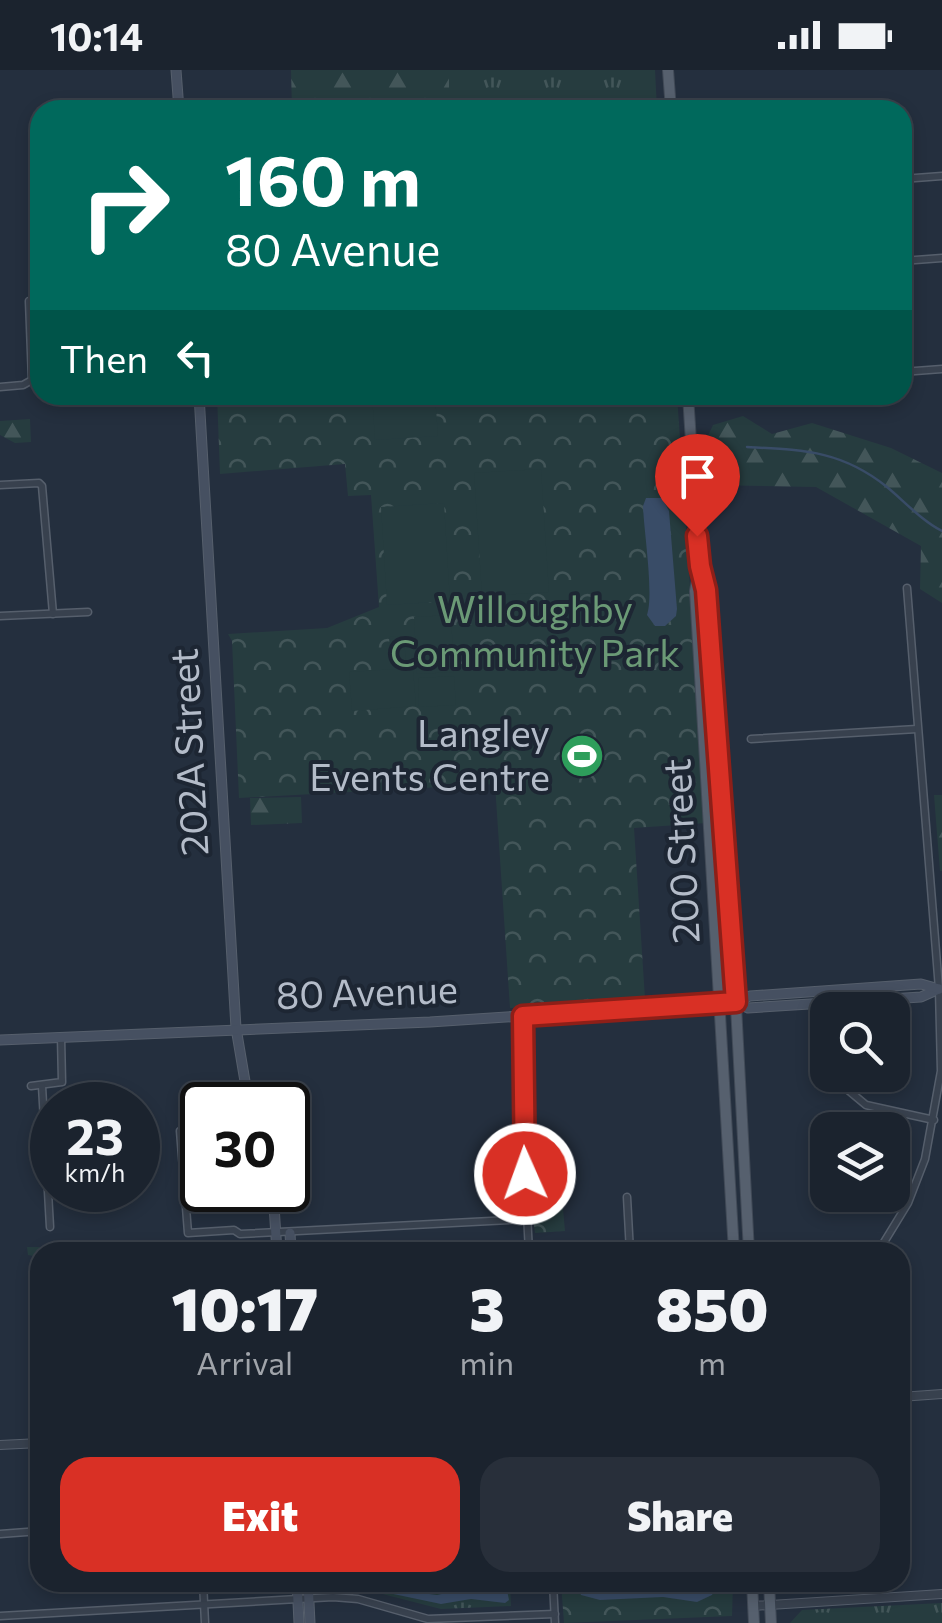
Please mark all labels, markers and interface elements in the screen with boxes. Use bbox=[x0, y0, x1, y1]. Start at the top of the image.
text: 10:14 bbox=[50, 12, 143, 59]
text: 160 m bbox=[225, 135, 421, 220]
icon: right bbox=[60, 140, 190, 270]
text: 80 Avenue bbox=[225, 220, 440, 275]
icon: left bbox=[168, 330, 223, 385]
text: Then bbox=[60, 334, 148, 381]
pin bbox=[655, 434, 740, 537]
icon: arrive bbox=[670, 449, 725, 504]
park label: Willoughby Community Park bbox=[390, 584, 680, 675]
street label: 202A Street bbox=[159, 647, 216, 857]
place label: Langley Events Centre bbox=[309, 708, 550, 799]
sports icon: Langley Events Centre bbox=[559, 733, 605, 779]
street label: 200 Street bbox=[651, 757, 708, 945]
street label: 80 Avenue bbox=[275, 964, 459, 1017]
map controls bbox=[810, 992, 910, 1212]
button: search bbox=[810, 992, 910, 1092]
speed limit sign: 30 bbox=[180, 1082, 310, 1212]
text: 23 bbox=[66, 1104, 124, 1165]
button: layers bbox=[810, 1112, 910, 1212]
position arrow bbox=[473, 1122, 577, 1226]
text: km/h bbox=[65, 1157, 125, 1187]
text: 10:17 bbox=[171, 1270, 318, 1343]
text: 3 bbox=[469, 1270, 505, 1343]
text: 850 bbox=[655, 1270, 769, 1343]
text: Arrival bbox=[196, 1342, 293, 1382]
text: min bbox=[460, 1342, 514, 1382]
text: m bbox=[698, 1342, 726, 1382]
button: Exit bbox=[60, 1457, 460, 1572]
button: Share bbox=[480, 1457, 880, 1572]

